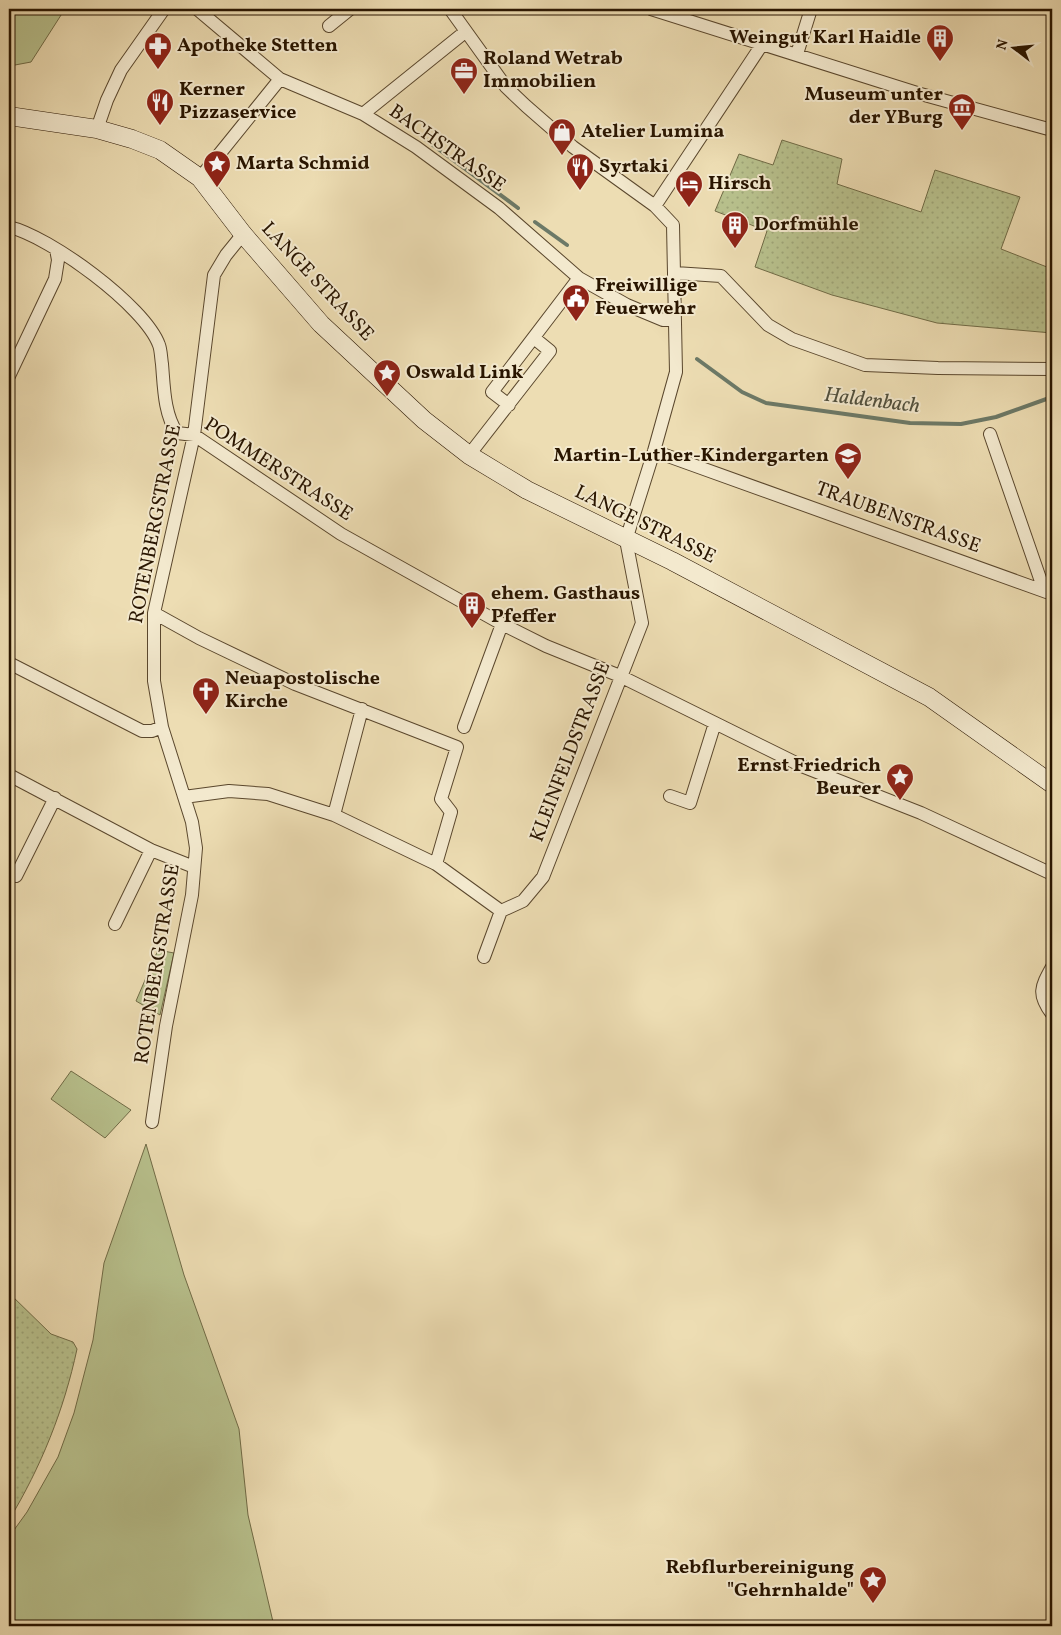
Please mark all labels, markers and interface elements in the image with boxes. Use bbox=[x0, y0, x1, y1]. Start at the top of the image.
north arrow bbox=[988, 22, 1038, 72]
building icon: Weingut Karl Haidle bbox=[925, 23, 955, 62]
place label: Weingut Karl Haidle bbox=[729, 24, 921, 52]
pharmacy icon: Apotheke Stetten bbox=[143, 31, 173, 70]
place label: Apotheke Stetten bbox=[177, 32, 338, 60]
text: N bbox=[992, 37, 1013, 52]
place label: Roland Wetrab Immobilien bbox=[483, 45, 623, 96]
office icon: Roland Wetrab Immobilien bbox=[449, 56, 479, 95]
place label: Kerner Pizzaservice bbox=[179, 76, 297, 127]
place label: Museum unter der YBurg bbox=[805, 81, 943, 132]
restaurant icon: Kerner Pizzaservice bbox=[145, 87, 175, 126]
museum icon: Museum unter der YBurg bbox=[947, 92, 977, 131]
street label: BACHSTRASSE bbox=[383, 98, 511, 200]
shop icon: Atelier Lumina bbox=[547, 117, 577, 156]
place label: Atelier Lumina bbox=[581, 118, 724, 146]
place icon: Marta Schmid bbox=[202, 149, 232, 188]
place label: Marta Schmid bbox=[236, 150, 370, 178]
restaurant icon: Syrtaki bbox=[565, 152, 595, 191]
place label: Syrtaki bbox=[599, 153, 669, 181]
hotel icon: Hirsch bbox=[674, 169, 704, 208]
place label: Hirsch bbox=[708, 170, 772, 198]
building icon: Dorfmühle bbox=[720, 210, 750, 249]
place label: Dorfmühle bbox=[754, 211, 859, 239]
street label: LANGE STRASSE bbox=[254, 216, 380, 348]
place label: Freiwillige Feuerwehr bbox=[595, 272, 697, 323]
public building icon: Freiwillige Feuerwehr bbox=[561, 283, 591, 322]
place icon: Oswald Link bbox=[372, 358, 402, 397]
place label: Oswald Link bbox=[406, 359, 524, 387]
water label: Haldenbach bbox=[822, 381, 922, 421]
street label: POMMERSTRASSE bbox=[198, 411, 358, 529]
street label: ROTENBERGSTRASSE bbox=[123, 422, 189, 626]
school or university icon: Martin-Luther-Kindergarten bbox=[833, 441, 863, 480]
place label: Martin-Luther-Kindergarten bbox=[553, 442, 829, 470]
street label: TRAUBENSTRASSE bbox=[811, 475, 985, 561]
street label: LANGE STRASSE bbox=[570, 479, 720, 571]
place label: ehem. Gasthaus Pfeffer bbox=[491, 580, 640, 631]
building icon: ehem. Gasthaus Pfeffer bbox=[457, 590, 487, 629]
street label: KLEINFELDSTRASSE bbox=[524, 658, 618, 846]
place label: Neuapostolische Kirche bbox=[225, 665, 380, 716]
church icon: Neuapostolische Kirche bbox=[191, 676, 221, 715]
place label: Ernst Friedrich Beurer bbox=[737, 752, 881, 803]
place icon: Ernst Friedrich Beurer bbox=[885, 762, 915, 801]
street label: ROTENBERGSTRASSE bbox=[128, 862, 188, 1066]
place label: Rebflurbereinigung "Gehrnhalde" bbox=[665, 1554, 854, 1605]
place icon: Rebflurbereinigung "Gehrnhalde" bbox=[858, 1565, 888, 1604]

